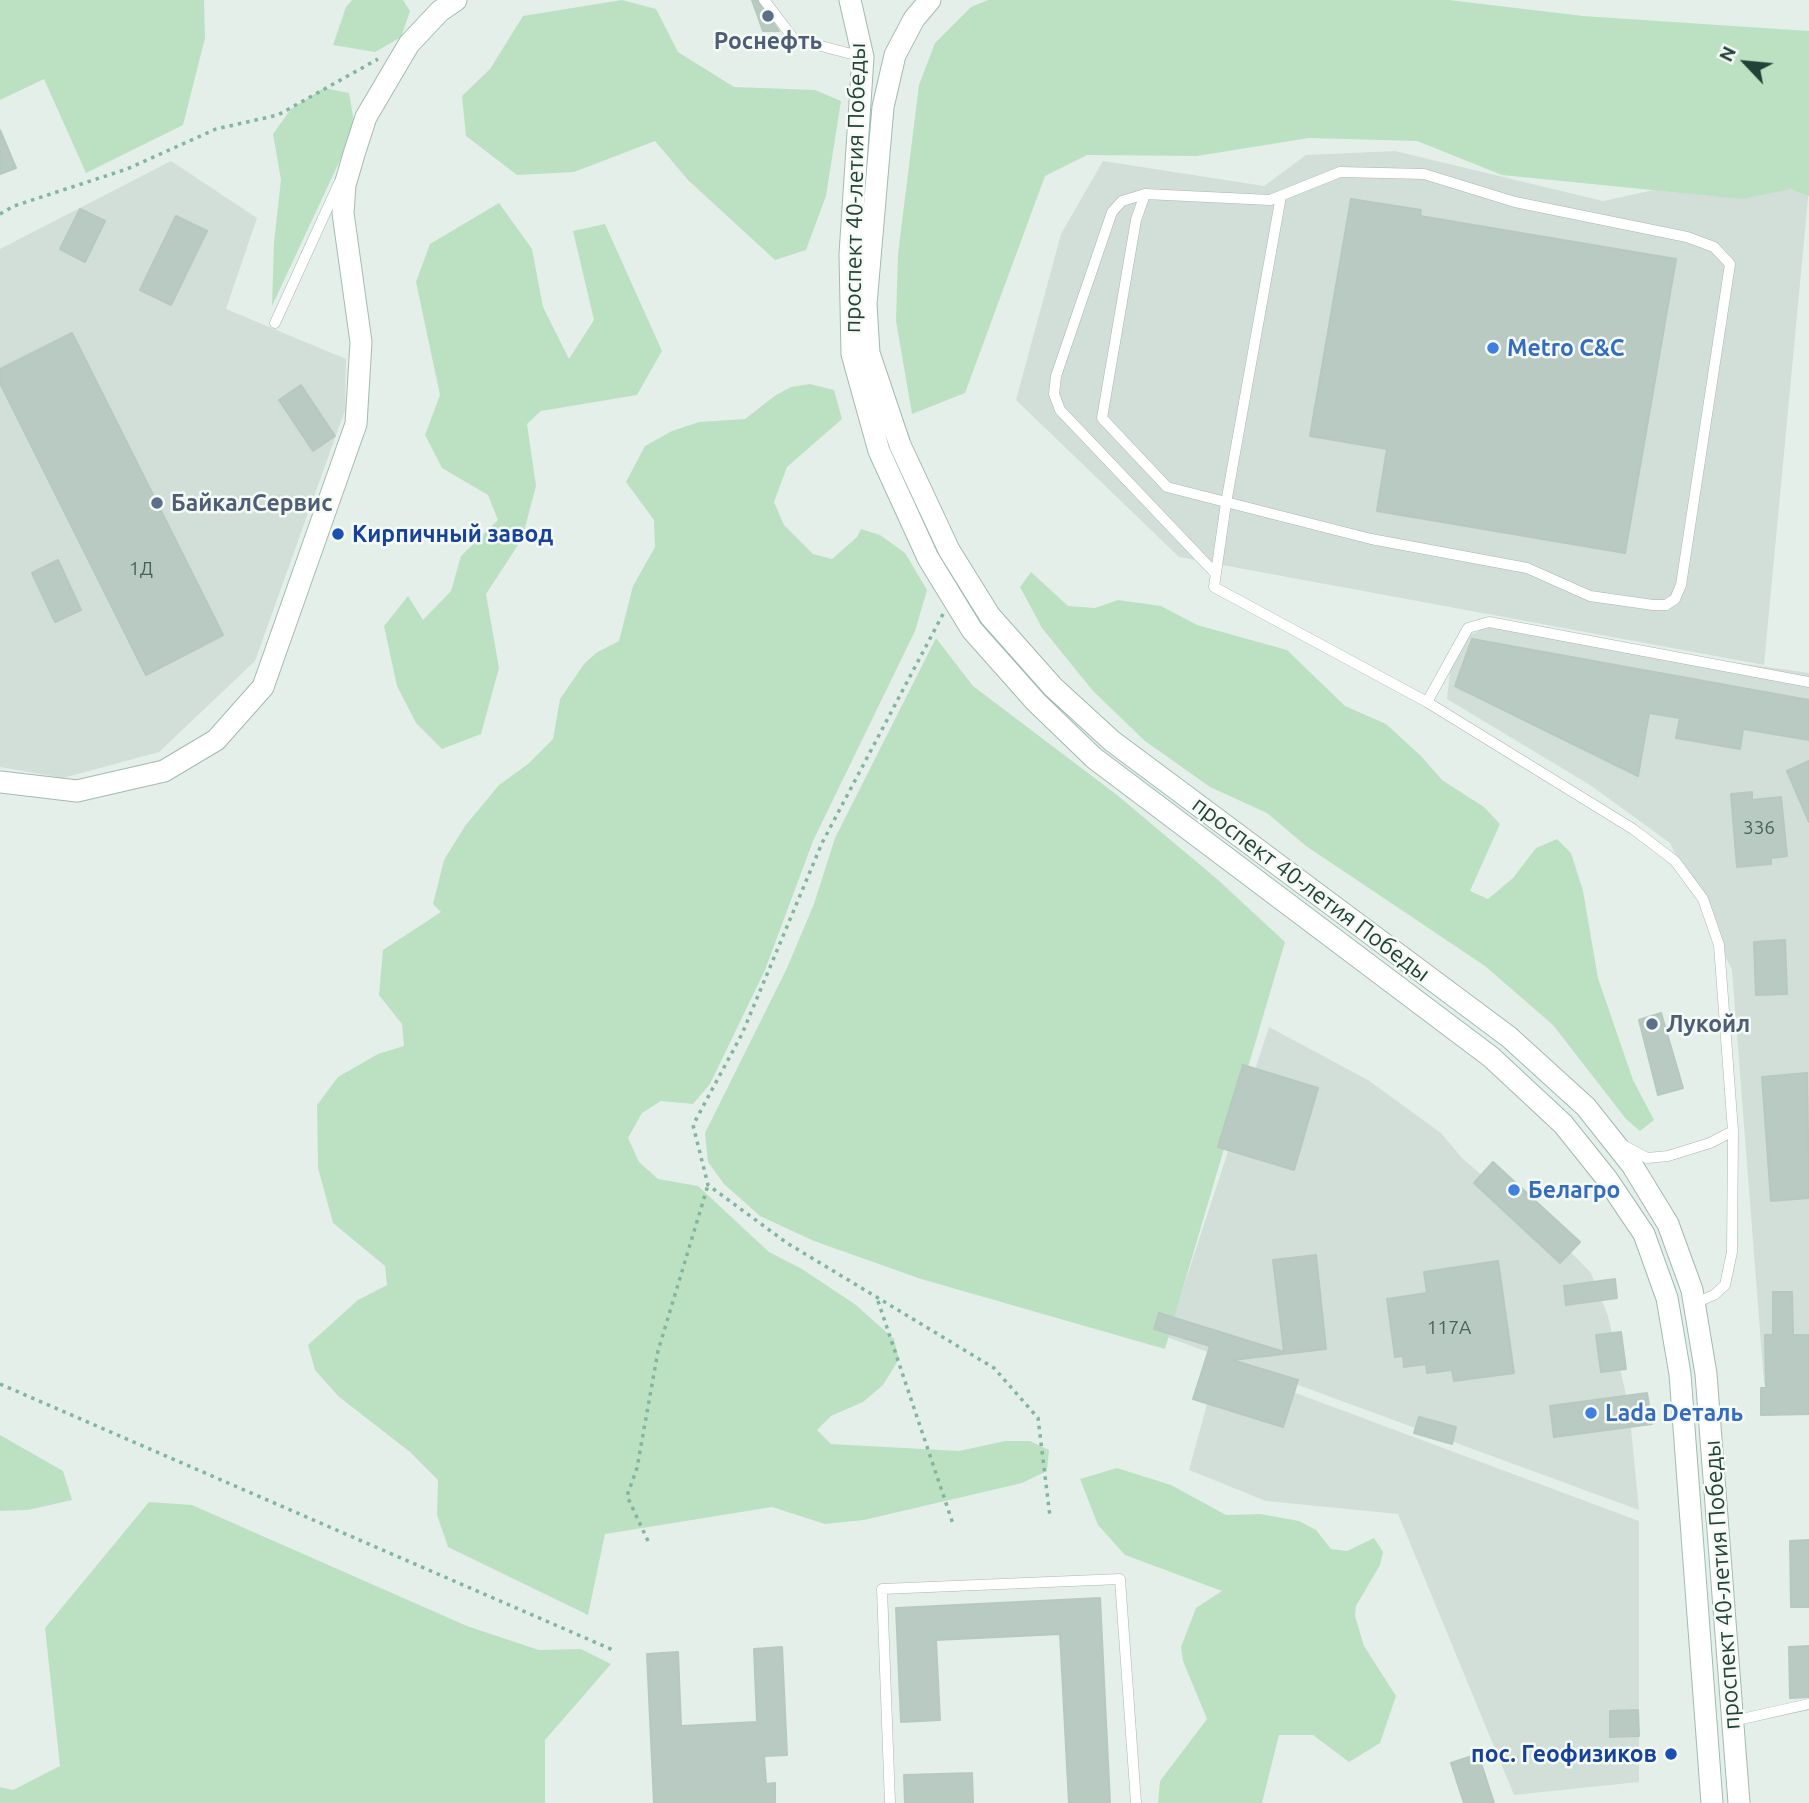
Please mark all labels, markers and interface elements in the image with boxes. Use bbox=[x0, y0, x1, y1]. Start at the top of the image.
marker: Роснефть bbox=[760, 8, 776, 24]
place label: Роснефть bbox=[714, 27, 822, 55]
north arrow bbox=[1711, 28, 1781, 98]
street label: проспект 40-летия Победы bbox=[839, 43, 871, 333]
text: N bbox=[1714, 43, 1740, 65]
place label: Metro C&C bbox=[1507, 334, 1625, 362]
marker: Metro C&C bbox=[1485, 340, 1501, 356]
place label: БайкалСервис bbox=[171, 489, 332, 517]
marker: БайкалСервис bbox=[149, 495, 165, 511]
place label: Кирпичный завод bbox=[352, 520, 553, 548]
marker: Кирпичный завод bbox=[330, 526, 346, 542]
house number: 1Д bbox=[129, 558, 153, 580]
street label: проспект 40-летия Победы bbox=[1187, 791, 1435, 987]
house number: 336 bbox=[1743, 817, 1775, 839]
place label: Лукойл bbox=[1666, 1010, 1750, 1038]
marker: Лукойл bbox=[1644, 1016, 1660, 1032]
place label: Белагро bbox=[1528, 1176, 1620, 1204]
marker: Белагро bbox=[1506, 1182, 1522, 1198]
house number: 117А bbox=[1427, 1317, 1471, 1339]
place label: Lada Dеталь bbox=[1605, 1399, 1743, 1427]
marker: Lada Dеталь bbox=[1583, 1405, 1599, 1421]
street label: проспект 40-летия Победы bbox=[1698, 1439, 1746, 1731]
place label: пос. Геофизиков bbox=[1471, 1740, 1657, 1768]
marker: пос. Геофизиков bbox=[1663, 1746, 1679, 1762]

